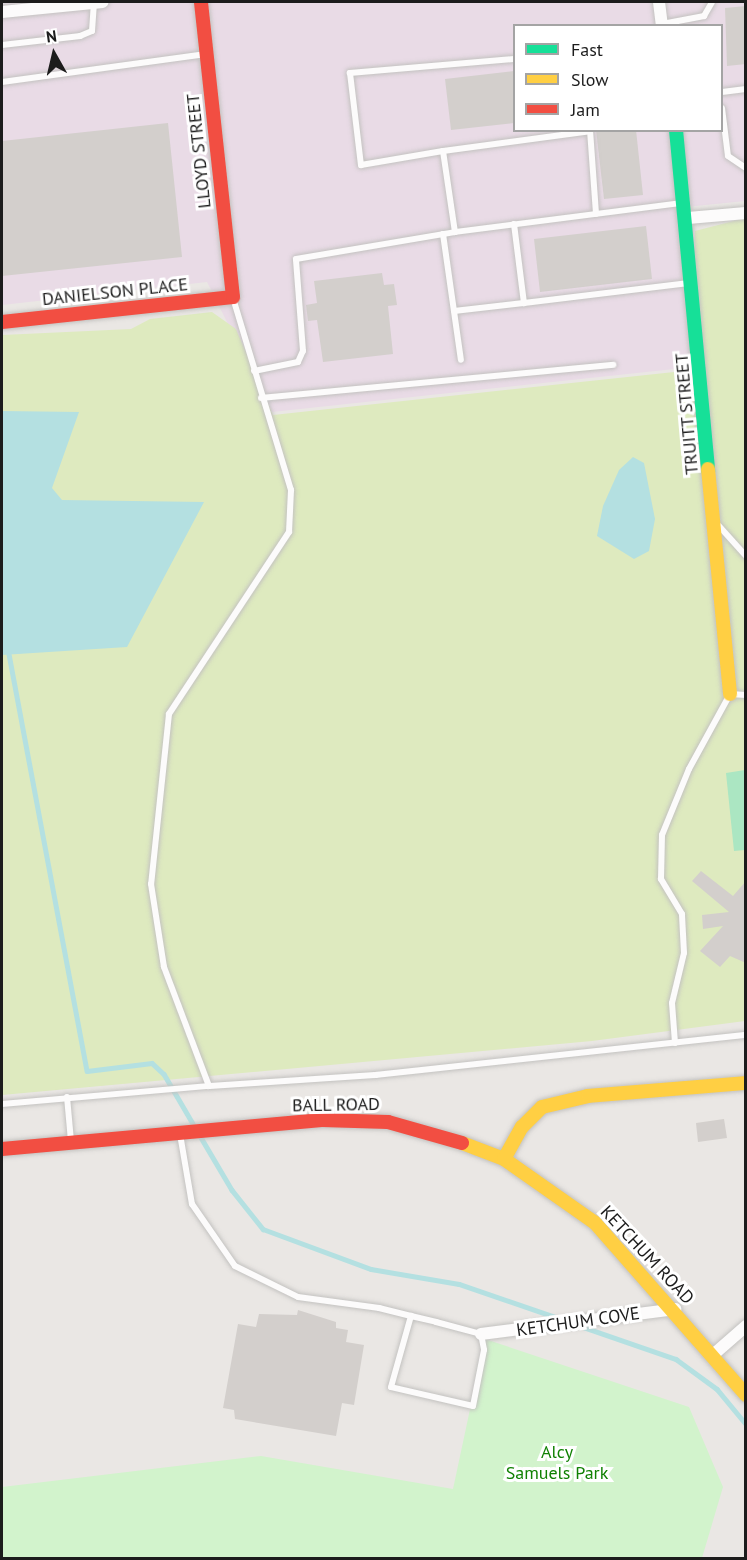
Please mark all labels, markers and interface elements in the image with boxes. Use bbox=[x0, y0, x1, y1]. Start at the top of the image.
north arrow bbox=[24, 24, 84, 84]
legend bbox=[513, 24, 723, 132]
text: N bbox=[45, 26, 58, 47]
text: Fast bbox=[571, 38, 603, 61]
text: Slow bbox=[571, 68, 609, 91]
street label: LLOYD STREET bbox=[182, 93, 216, 209]
text: Jam bbox=[571, 98, 600, 121]
street label: DANIELSON PLACE bbox=[41, 274, 189, 310]
street label: TRUITT STREET bbox=[671, 352, 703, 476]
street label: BALL ROAD bbox=[292, 1093, 380, 1117]
street label: KETCHUM ROAD bbox=[596, 1201, 698, 1309]
street label: KETCHUM COVE bbox=[515, 1303, 641, 1341]
park label: Alcy Samuels Park bbox=[506, 1442, 608, 1484]

